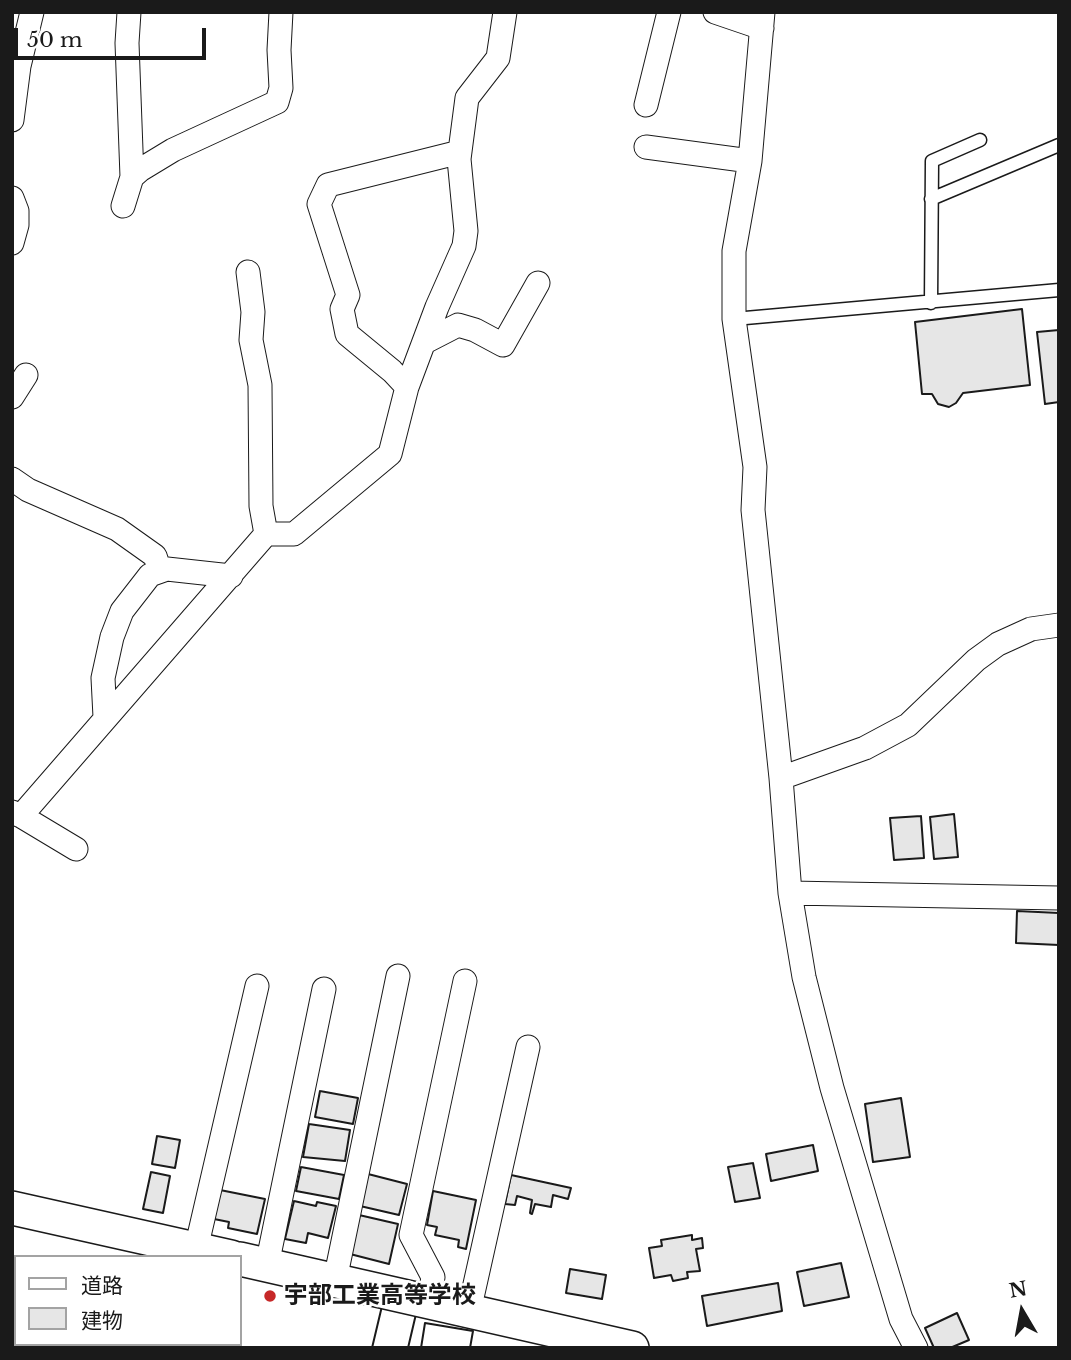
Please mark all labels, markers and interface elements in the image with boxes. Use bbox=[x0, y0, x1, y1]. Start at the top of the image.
scale bar bbox=[18, 14, 210, 58]
text: 50 m bbox=[27, 27, 82, 53]
legend bbox=[14, 1255, 242, 1346]
text: 道路 bbox=[81, 1273, 123, 1299]
north arrow bbox=[987, 1276, 1057, 1346]
text: N bbox=[1007, 1277, 1029, 1303]
place label: 宇部工業高等学校 bbox=[284, 1282, 476, 1310]
marker: 宇部工業高等学校 bbox=[262, 1288, 278, 1304]
text: 建物 bbox=[81, 1308, 123, 1334]

